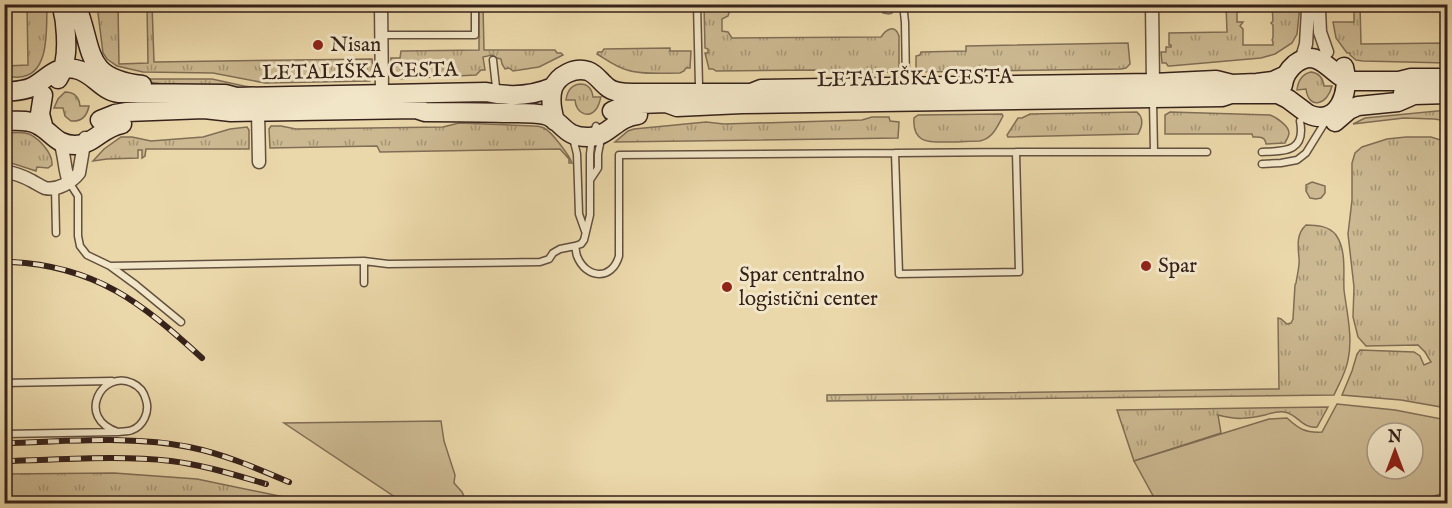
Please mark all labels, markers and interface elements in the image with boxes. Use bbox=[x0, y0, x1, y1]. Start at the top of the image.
place label: Nisan bbox=[330, 32, 381, 59]
marker: Nisan bbox=[311, 38, 325, 52]
street label: LETALIŠKA CESTA bbox=[262, 56, 459, 87]
street label: LETALIŠKA CESTA bbox=[817, 63, 1014, 94]
place label: Spar bbox=[1158, 253, 1197, 280]
marker: Spar bbox=[1139, 259, 1153, 273]
place label: Spar centralno logistični center bbox=[739, 262, 878, 313]
marker: Spar centralno logistični center bbox=[720, 280, 734, 294]
north arrow bbox=[1365, 421, 1425, 481]
text: N bbox=[1387, 428, 1402, 448]

